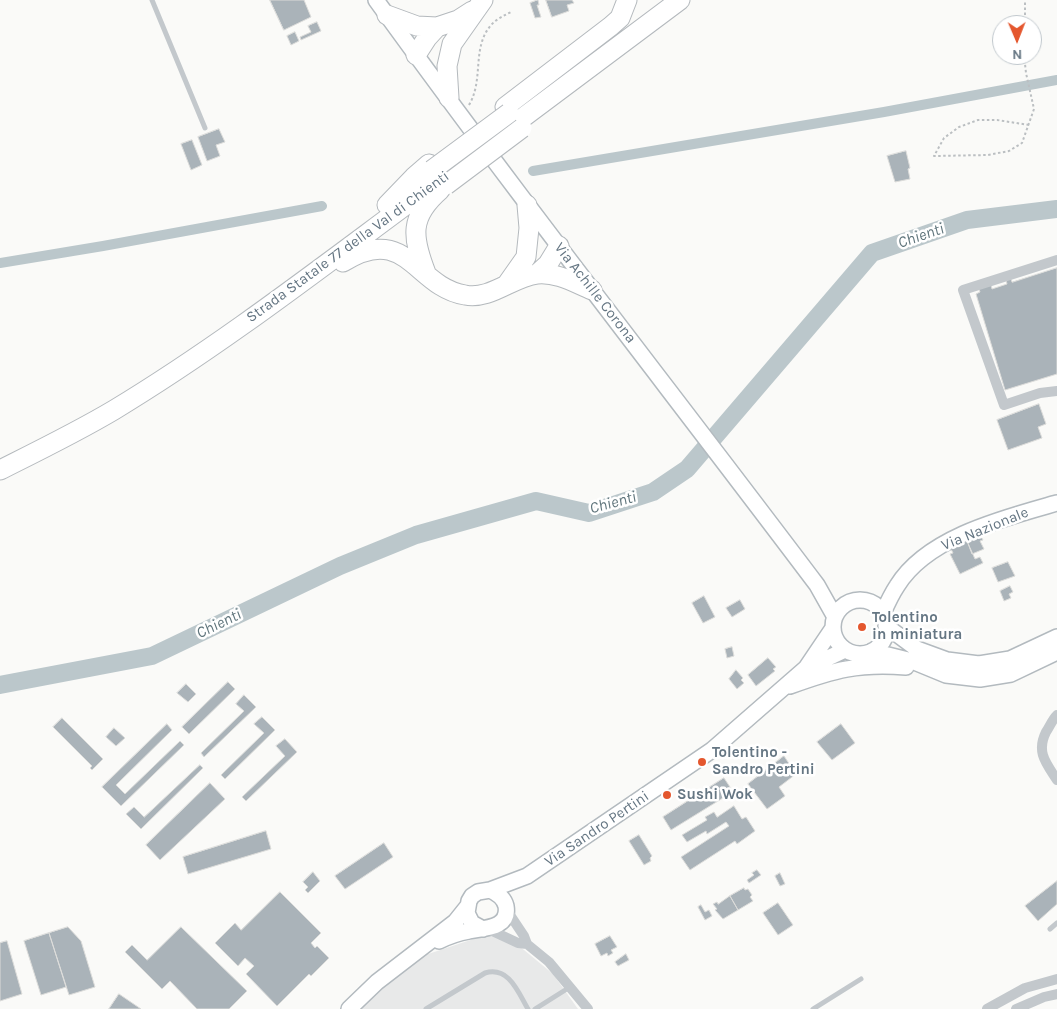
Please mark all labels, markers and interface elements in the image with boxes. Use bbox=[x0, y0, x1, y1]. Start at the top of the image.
north arrow bbox=[992, 15, 1042, 65]
text: N bbox=[1012, 46, 1022, 63]
street label: Strada Statale 77 della Val di Chienti bbox=[243, 167, 453, 327]
water label: Chienti bbox=[895, 219, 947, 253]
street label: Via Achille Corona bbox=[550, 239, 640, 347]
water label: Chienti bbox=[588, 488, 638, 518]
street label: Via Nazionale bbox=[939, 503, 1031, 555]
water label: Chienti bbox=[193, 605, 245, 643]
place label: Tolentino in miniatura bbox=[872, 609, 962, 644]
marker: Tolentino in miniatura bbox=[856, 621, 868, 633]
place label: Tolentino - Sandro Pertini bbox=[712, 744, 815, 779]
marker: Tolentino - Sandro Pertini bbox=[696, 756, 708, 768]
place label: Sushi Wok bbox=[677, 786, 753, 804]
street label: Via Sandro Pertini bbox=[541, 787, 653, 871]
marker: Sushi Wok bbox=[661, 789, 673, 801]

